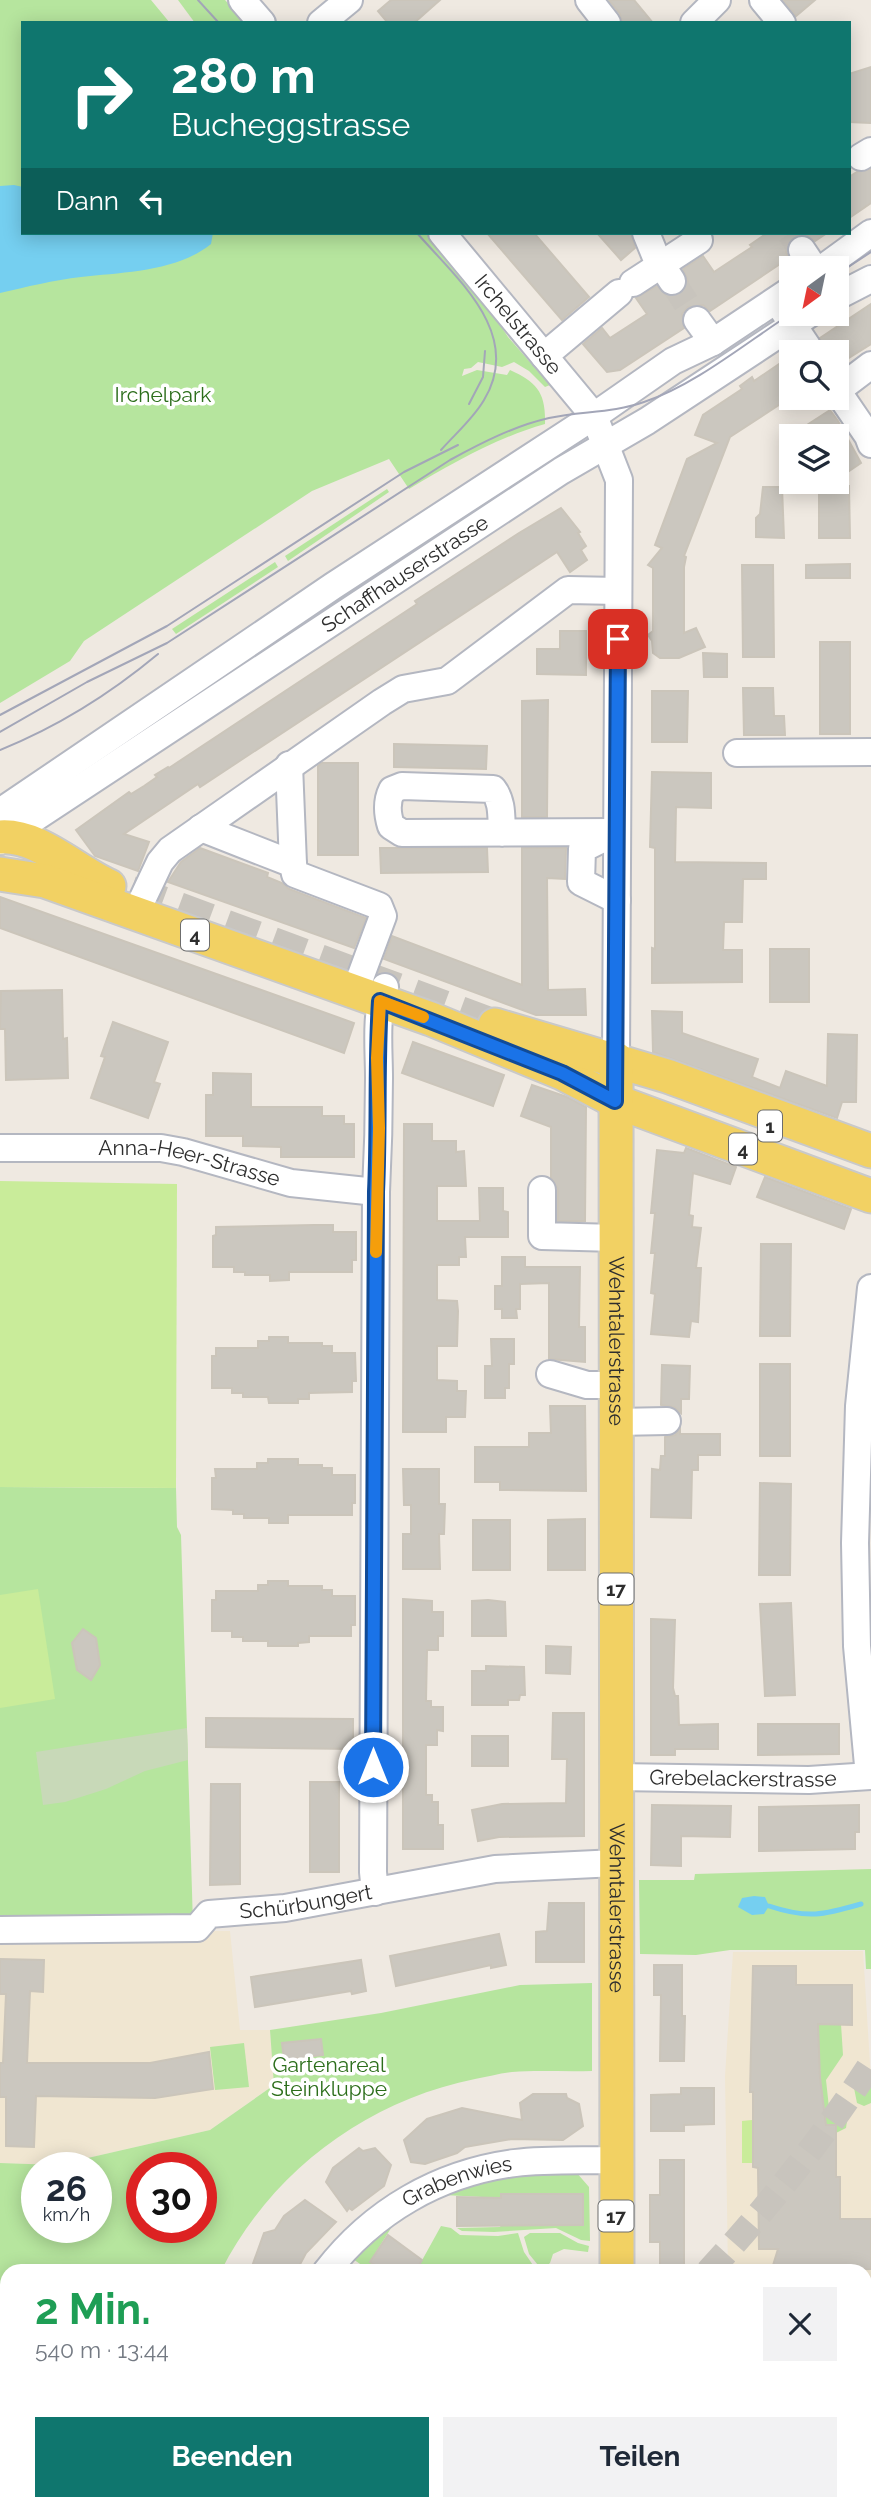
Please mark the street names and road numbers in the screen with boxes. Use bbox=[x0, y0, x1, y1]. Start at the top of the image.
street label: Irchelstrasse bbox=[470, 269, 567, 379]
street label: Schaffhauserstrasse bbox=[316, 509, 493, 638]
road number: 4 bbox=[181, 920, 209, 951]
road number: 1 bbox=[758, 1110, 782, 1142]
road number: 4 bbox=[729, 1134, 757, 1164]
street label: Anna-Heer-Strasse bbox=[98, 1135, 283, 1191]
street label: Wehntalerstrasse bbox=[604, 1256, 629, 1426]
road number: 17 bbox=[598, 1574, 634, 1604]
street label: Grebelackerstrasse bbox=[649, 1765, 837, 1792]
street label: Wehntalerstrasse bbox=[605, 1823, 630, 1993]
street label: Schürbungert bbox=[239, 1879, 374, 1924]
street label: Grabenwies bbox=[397, 2151, 514, 2212]
road number: 17 bbox=[598, 2200, 634, 2232]

